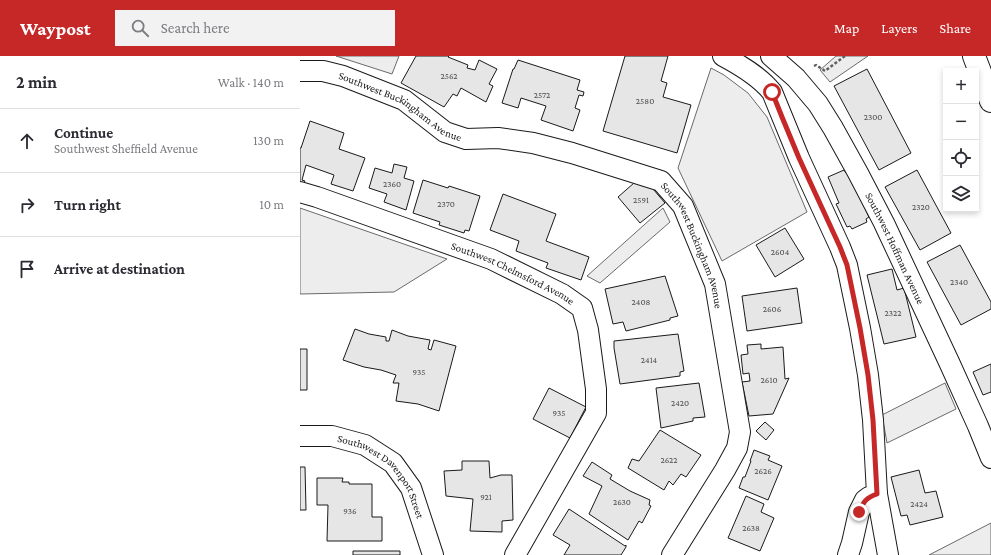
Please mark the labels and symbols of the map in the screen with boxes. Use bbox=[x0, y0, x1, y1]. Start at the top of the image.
street label: Southwest Buckingham Avenue bbox=[338, 69, 464, 143]
house number: 2562 bbox=[440, 71, 458, 81]
route start bbox=[763, 83, 781, 101]
house number: 2572 bbox=[534, 90, 550, 100]
house number: 2580 bbox=[636, 96, 654, 106]
house number: 2300 bbox=[864, 112, 882, 122]
house number: 2360 bbox=[383, 179, 401, 189]
street label: Southwest Buckingham Avenue bbox=[659, 179, 725, 309]
street label: Southwest Hoffman Avenue bbox=[863, 190, 927, 306]
house number: 2591 bbox=[633, 195, 649, 205]
house number: 2370 bbox=[437, 199, 455, 209]
house number: 2320 bbox=[912, 202, 930, 212]
street label: Southwest Chelmsford Avenue bbox=[450, 239, 577, 307]
house number: 2604 bbox=[771, 247, 790, 257]
house number: 2340 bbox=[950, 277, 968, 287]
house number: 2408 bbox=[632, 297, 651, 307]
house number: 2606 bbox=[763, 304, 782, 314]
house number: 2322 bbox=[884, 308, 902, 318]
house number: 2414 bbox=[641, 355, 658, 365]
house number: 935 bbox=[413, 367, 425, 377]
house number: 2610 bbox=[761, 375, 777, 385]
house number: 2420 bbox=[671, 398, 689, 408]
house number: 935 bbox=[553, 408, 565, 418]
street label: Southwest Davenport Street bbox=[336, 432, 427, 520]
house number: 2622 bbox=[660, 455, 678, 465]
house number: 2626 bbox=[754, 466, 772, 476]
house number: 921 bbox=[480, 492, 492, 502]
house number: 2630 bbox=[613, 497, 631, 507]
house number: 2424 bbox=[910, 499, 928, 509]
route end bbox=[850, 503, 868, 521]
house number: 936 bbox=[343, 506, 357, 516]
house number: 2638 bbox=[742, 523, 760, 533]

